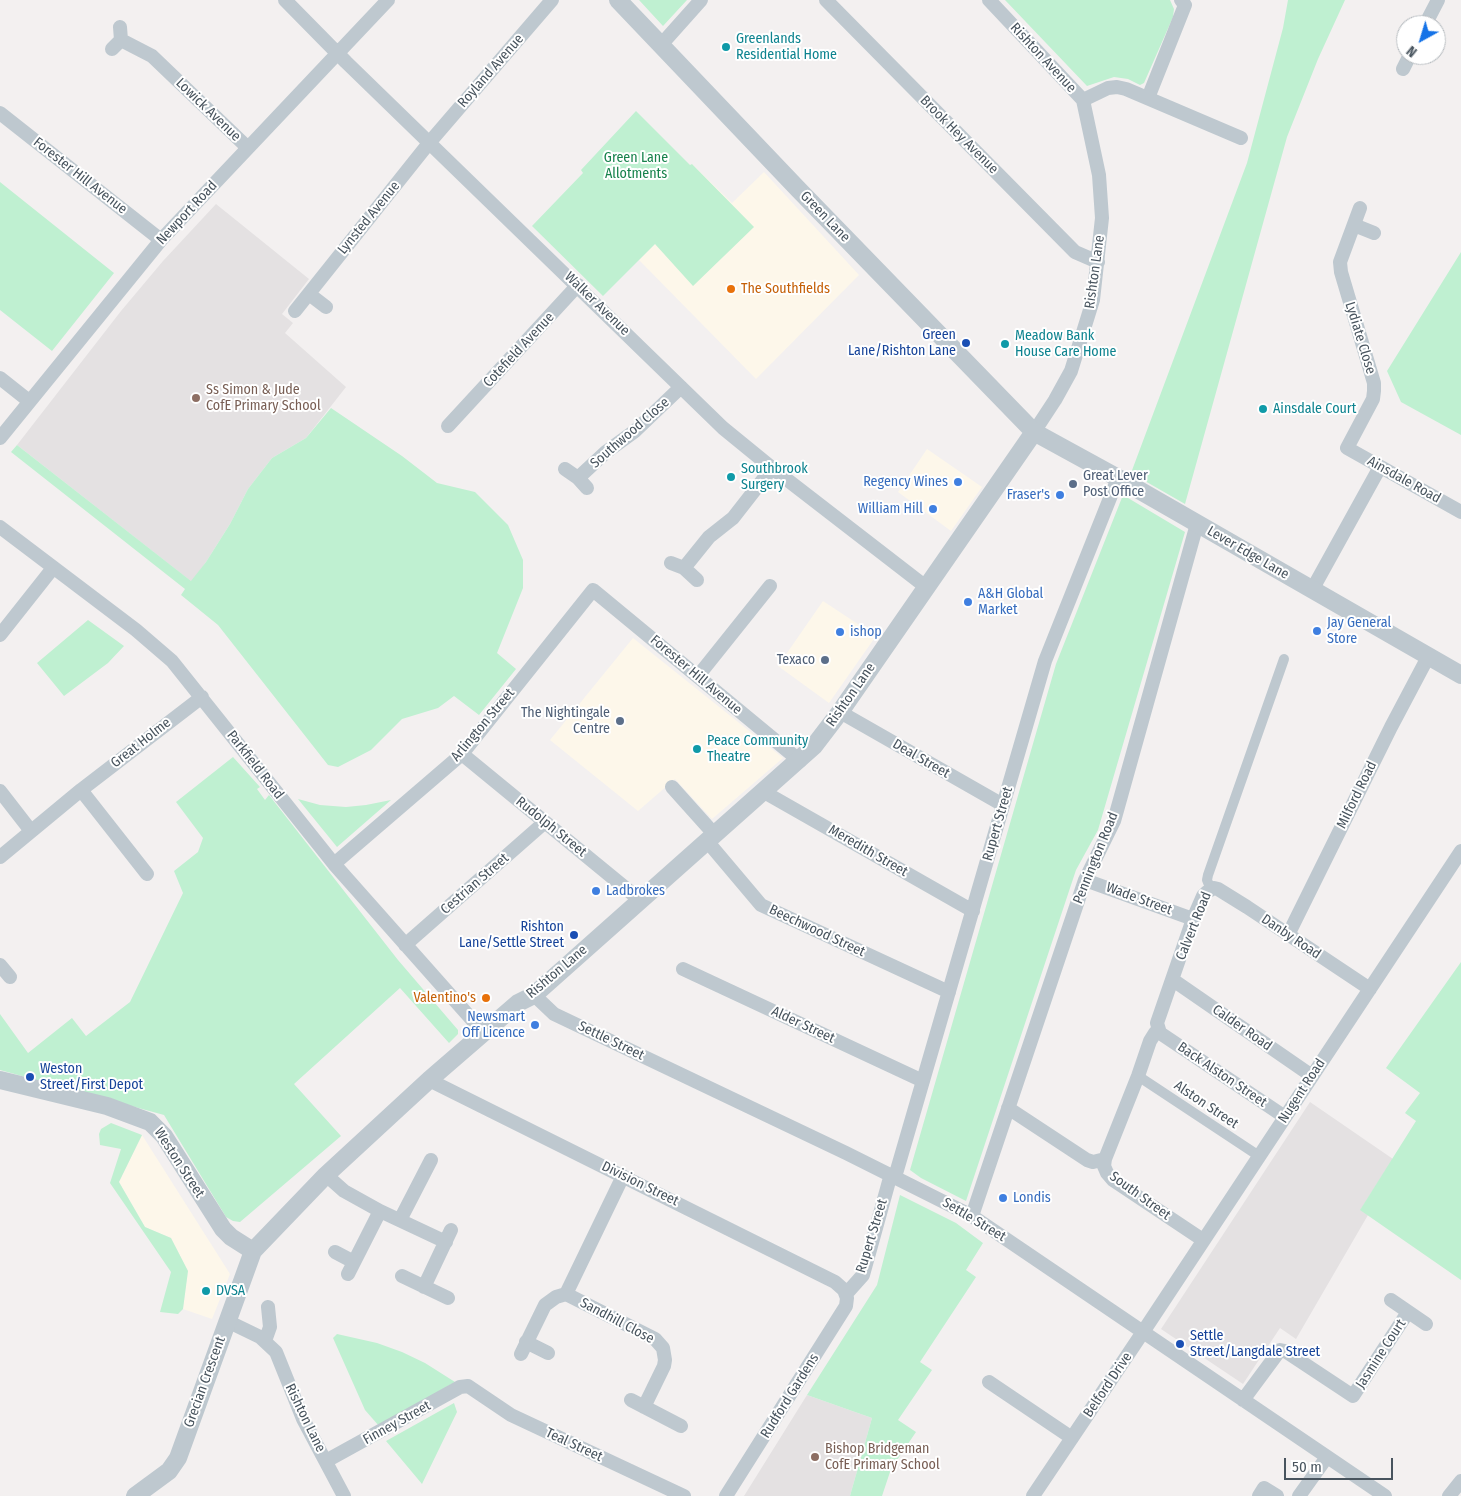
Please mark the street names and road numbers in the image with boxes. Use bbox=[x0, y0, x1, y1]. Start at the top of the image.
street label: Rishton Avenue bbox=[1007, 20, 1079, 96]
street label: Royland Avenue bbox=[455, 31, 527, 111]
street label: Lowick Avenue bbox=[172, 75, 244, 145]
street label: Brook Hey Avenue bbox=[916, 92, 1002, 178]
street label: Forester Hill Avenue bbox=[30, 134, 130, 218]
street label: Newport Road bbox=[153, 178, 221, 248]
street label: Lynsted Avenue bbox=[334, 178, 404, 258]
street label: Green Lane bbox=[797, 188, 853, 246]
street label: Rishton Lane bbox=[1082, 234, 1108, 310]
street label: Walker Avenue bbox=[561, 269, 633, 339]
street label: Lydiate Close bbox=[1341, 300, 1379, 376]
street label: Cotefield Avenue bbox=[480, 309, 558, 391]
street label: Southwood Close bbox=[587, 394, 673, 472]
street label: Ainsdale Road bbox=[1364, 453, 1444, 507]
street label: Lever Edge Lane bbox=[1204, 523, 1292, 583]
street label: Forester Hill Avenue bbox=[647, 632, 745, 718]
street label: Rishton Lane bbox=[823, 660, 879, 730]
street label: Arlington Street bbox=[448, 685, 518, 765]
street label: Great Holme bbox=[108, 714, 174, 772]
street label: Parkfield Road bbox=[223, 727, 287, 803]
street label: Deal Street bbox=[889, 736, 953, 782]
street label: Milford Road bbox=[1333, 759, 1381, 831]
street label: Rupert Street bbox=[979, 785, 1017, 863]
street label: Rudolph Street bbox=[512, 793, 590, 861]
street label: Pennington Road bbox=[1070, 810, 1122, 906]
street label: Meredith Street bbox=[825, 821, 911, 881]
street label: Cestrian Street bbox=[438, 850, 512, 918]
street label: Wade Street bbox=[1104, 879, 1174, 919]
street label: Calvert Road bbox=[1173, 889, 1215, 963]
street label: Beechwood Street bbox=[766, 901, 868, 961]
street label: Danby Road bbox=[1258, 911, 1324, 963]
street label: Rishton Lane bbox=[523, 942, 591, 1002]
street label: Calder Road bbox=[1209, 1001, 1275, 1055]
street label: Alder Street bbox=[769, 1003, 837, 1047]
street label: Settle Street bbox=[575, 1018, 647, 1064]
street label: Back Alston Street bbox=[1174, 1039, 1270, 1111]
street label: Nugent Road bbox=[1275, 1056, 1329, 1126]
street label: Alston Street bbox=[1171, 1077, 1241, 1133]
street label: Weston Street bbox=[150, 1125, 208, 1201]
street label: Division Street bbox=[599, 1158, 681, 1210]
street label: South Street bbox=[1106, 1168, 1174, 1224]
street label: Settle Street bbox=[939, 1194, 1009, 1246]
street label: Rupert Street bbox=[853, 1197, 891, 1275]
street label: Sandhill Close bbox=[577, 1295, 657, 1347]
street label: Jasmine Court bbox=[1352, 1316, 1410, 1392]
street label: Grecian Crescent bbox=[181, 1334, 229, 1430]
street label: Belford Drive bbox=[1080, 1349, 1136, 1421]
street label: Rudford Gardens bbox=[757, 1351, 823, 1441]
street label: Rishton Lane bbox=[281, 1381, 329, 1455]
street label: Finney Street bbox=[360, 1398, 434, 1448]
street label: Teal Street bbox=[543, 1425, 605, 1465]

